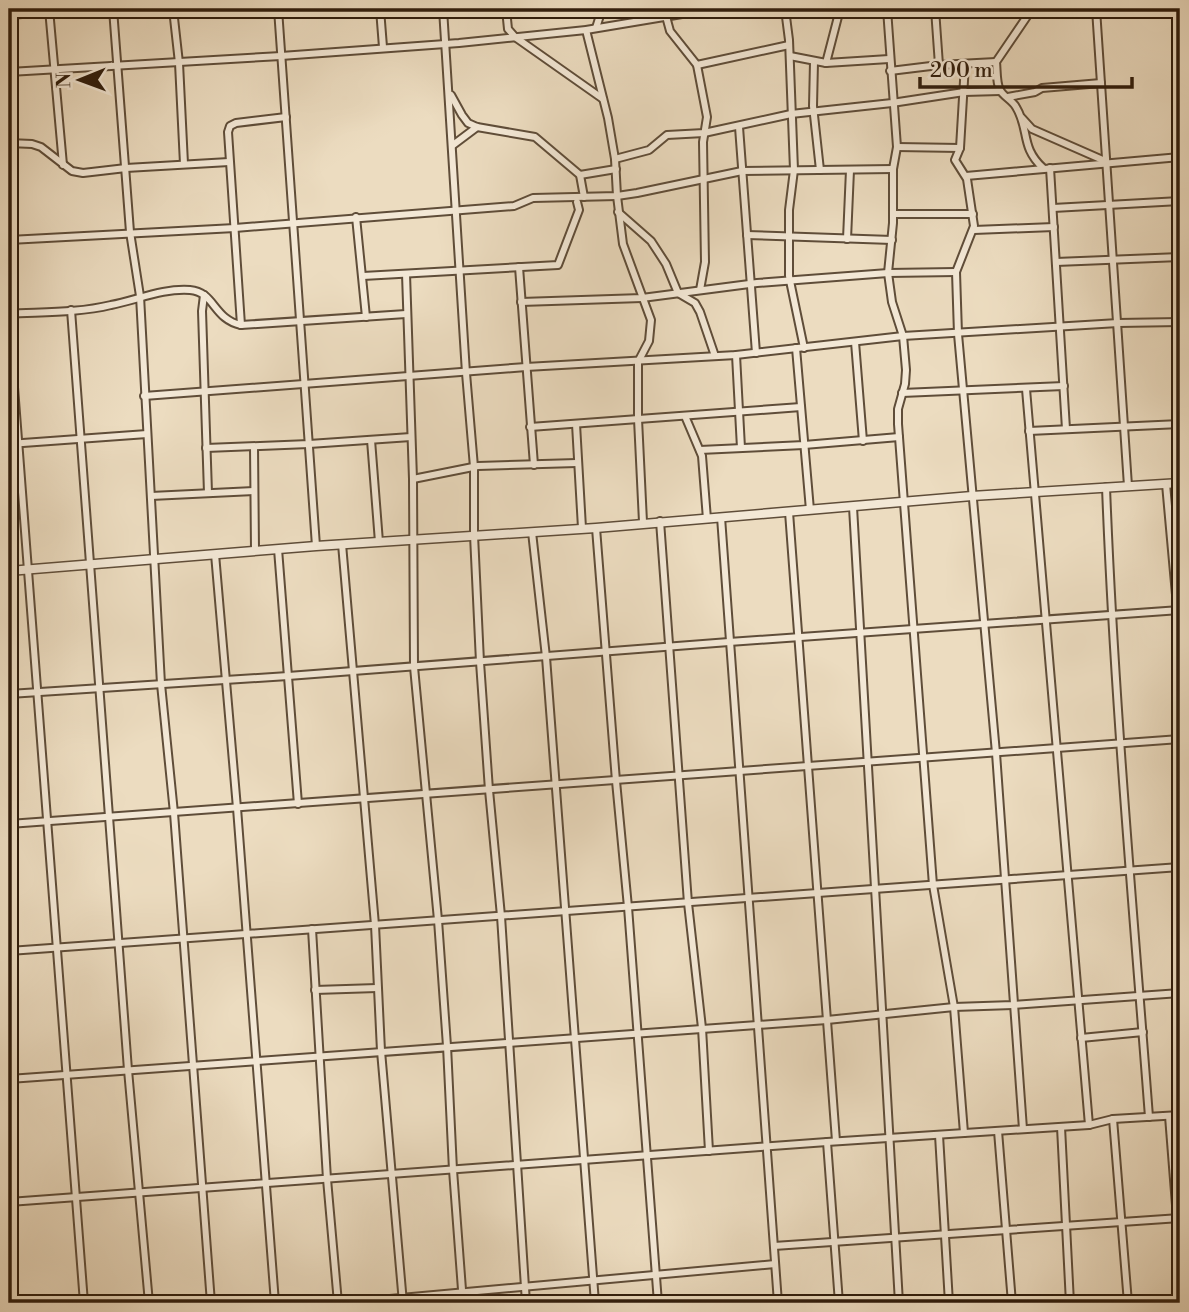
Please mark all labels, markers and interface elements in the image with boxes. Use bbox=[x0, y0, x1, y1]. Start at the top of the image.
north arrow bbox=[46, 46, 116, 116]
scale bar bbox=[920, 46, 1131, 90]
text: 200 m bbox=[930, 58, 993, 84]
text: N bbox=[52, 73, 76, 88]

